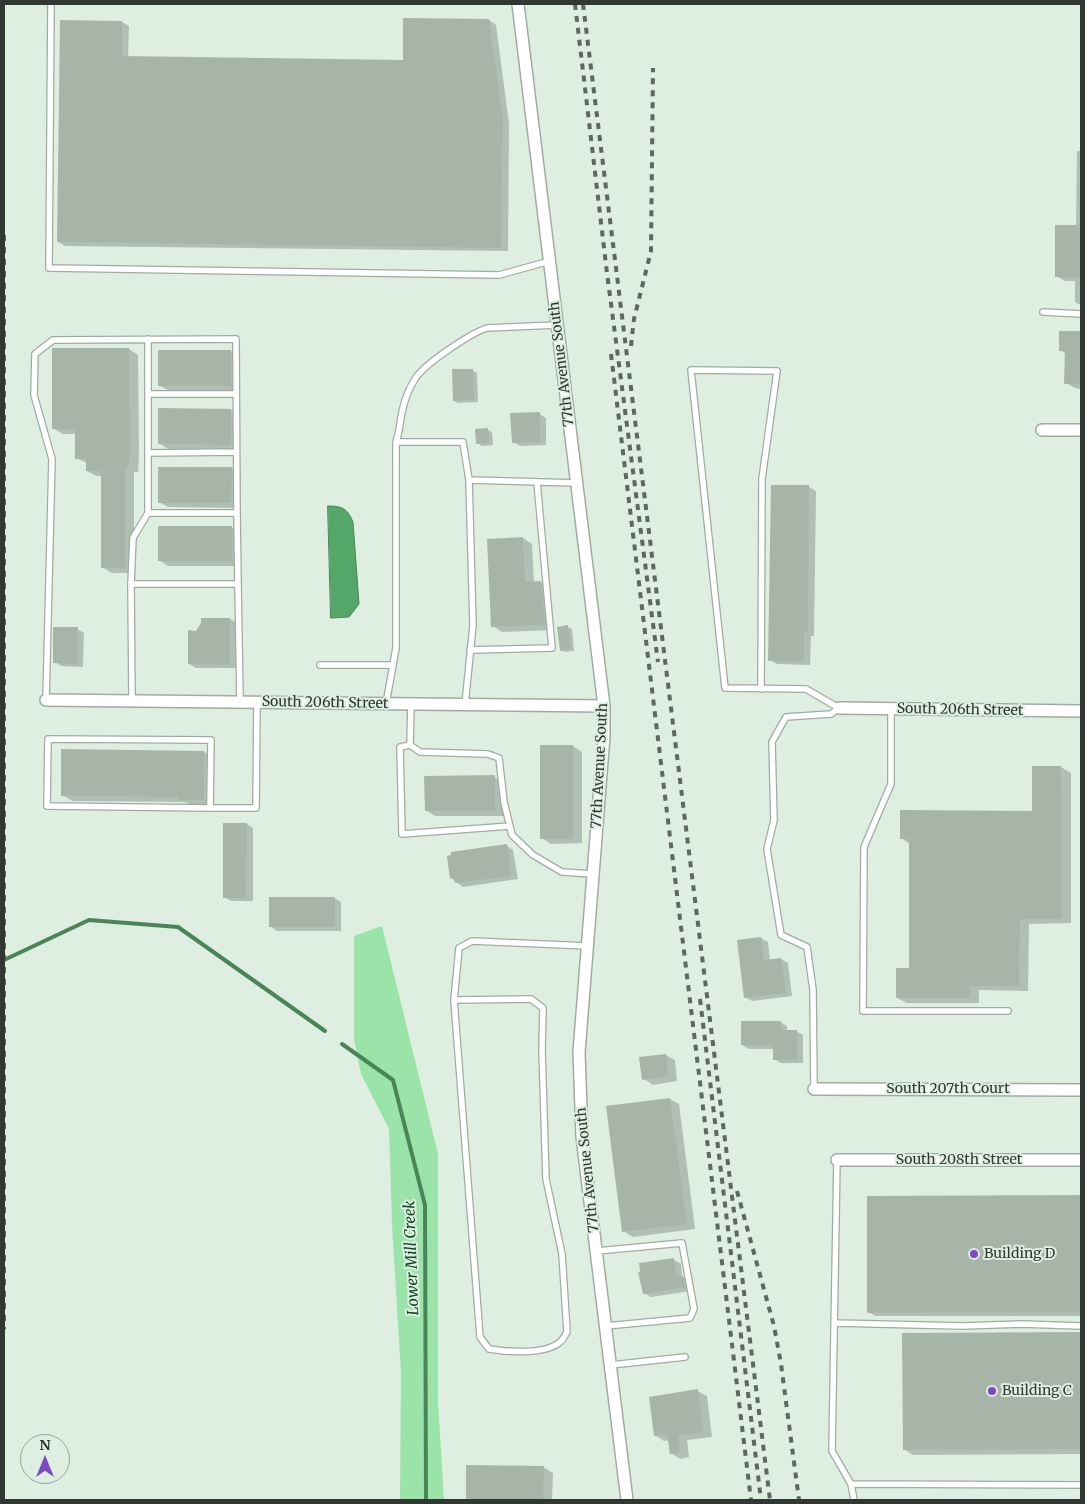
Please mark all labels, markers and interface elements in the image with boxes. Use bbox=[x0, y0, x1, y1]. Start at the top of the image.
street label: 77th Avenue South bbox=[546, 300, 578, 428]
street label: South 206th Street bbox=[262, 693, 388, 713]
street label: South 206th Street bbox=[897, 700, 1023, 720]
street label: 77th Avenue South bbox=[588, 703, 612, 829]
street label: South 207th Court bbox=[886, 1081, 1010, 1097]
street label: 77th Avenue South bbox=[573, 1106, 603, 1234]
street label: South 208th Street bbox=[896, 1152, 1022, 1168]
water label: Lower Mill Creek bbox=[401, 1200, 423, 1316]
place label: Building D bbox=[984, 1246, 1055, 1262]
marker: Building D bbox=[968, 1248, 980, 1260]
place label: Building C bbox=[1002, 1383, 1072, 1399]
marker: Building C bbox=[986, 1385, 998, 1397]
north arrow bbox=[20, 1434, 70, 1484]
text: N bbox=[39, 1436, 51, 1454]

